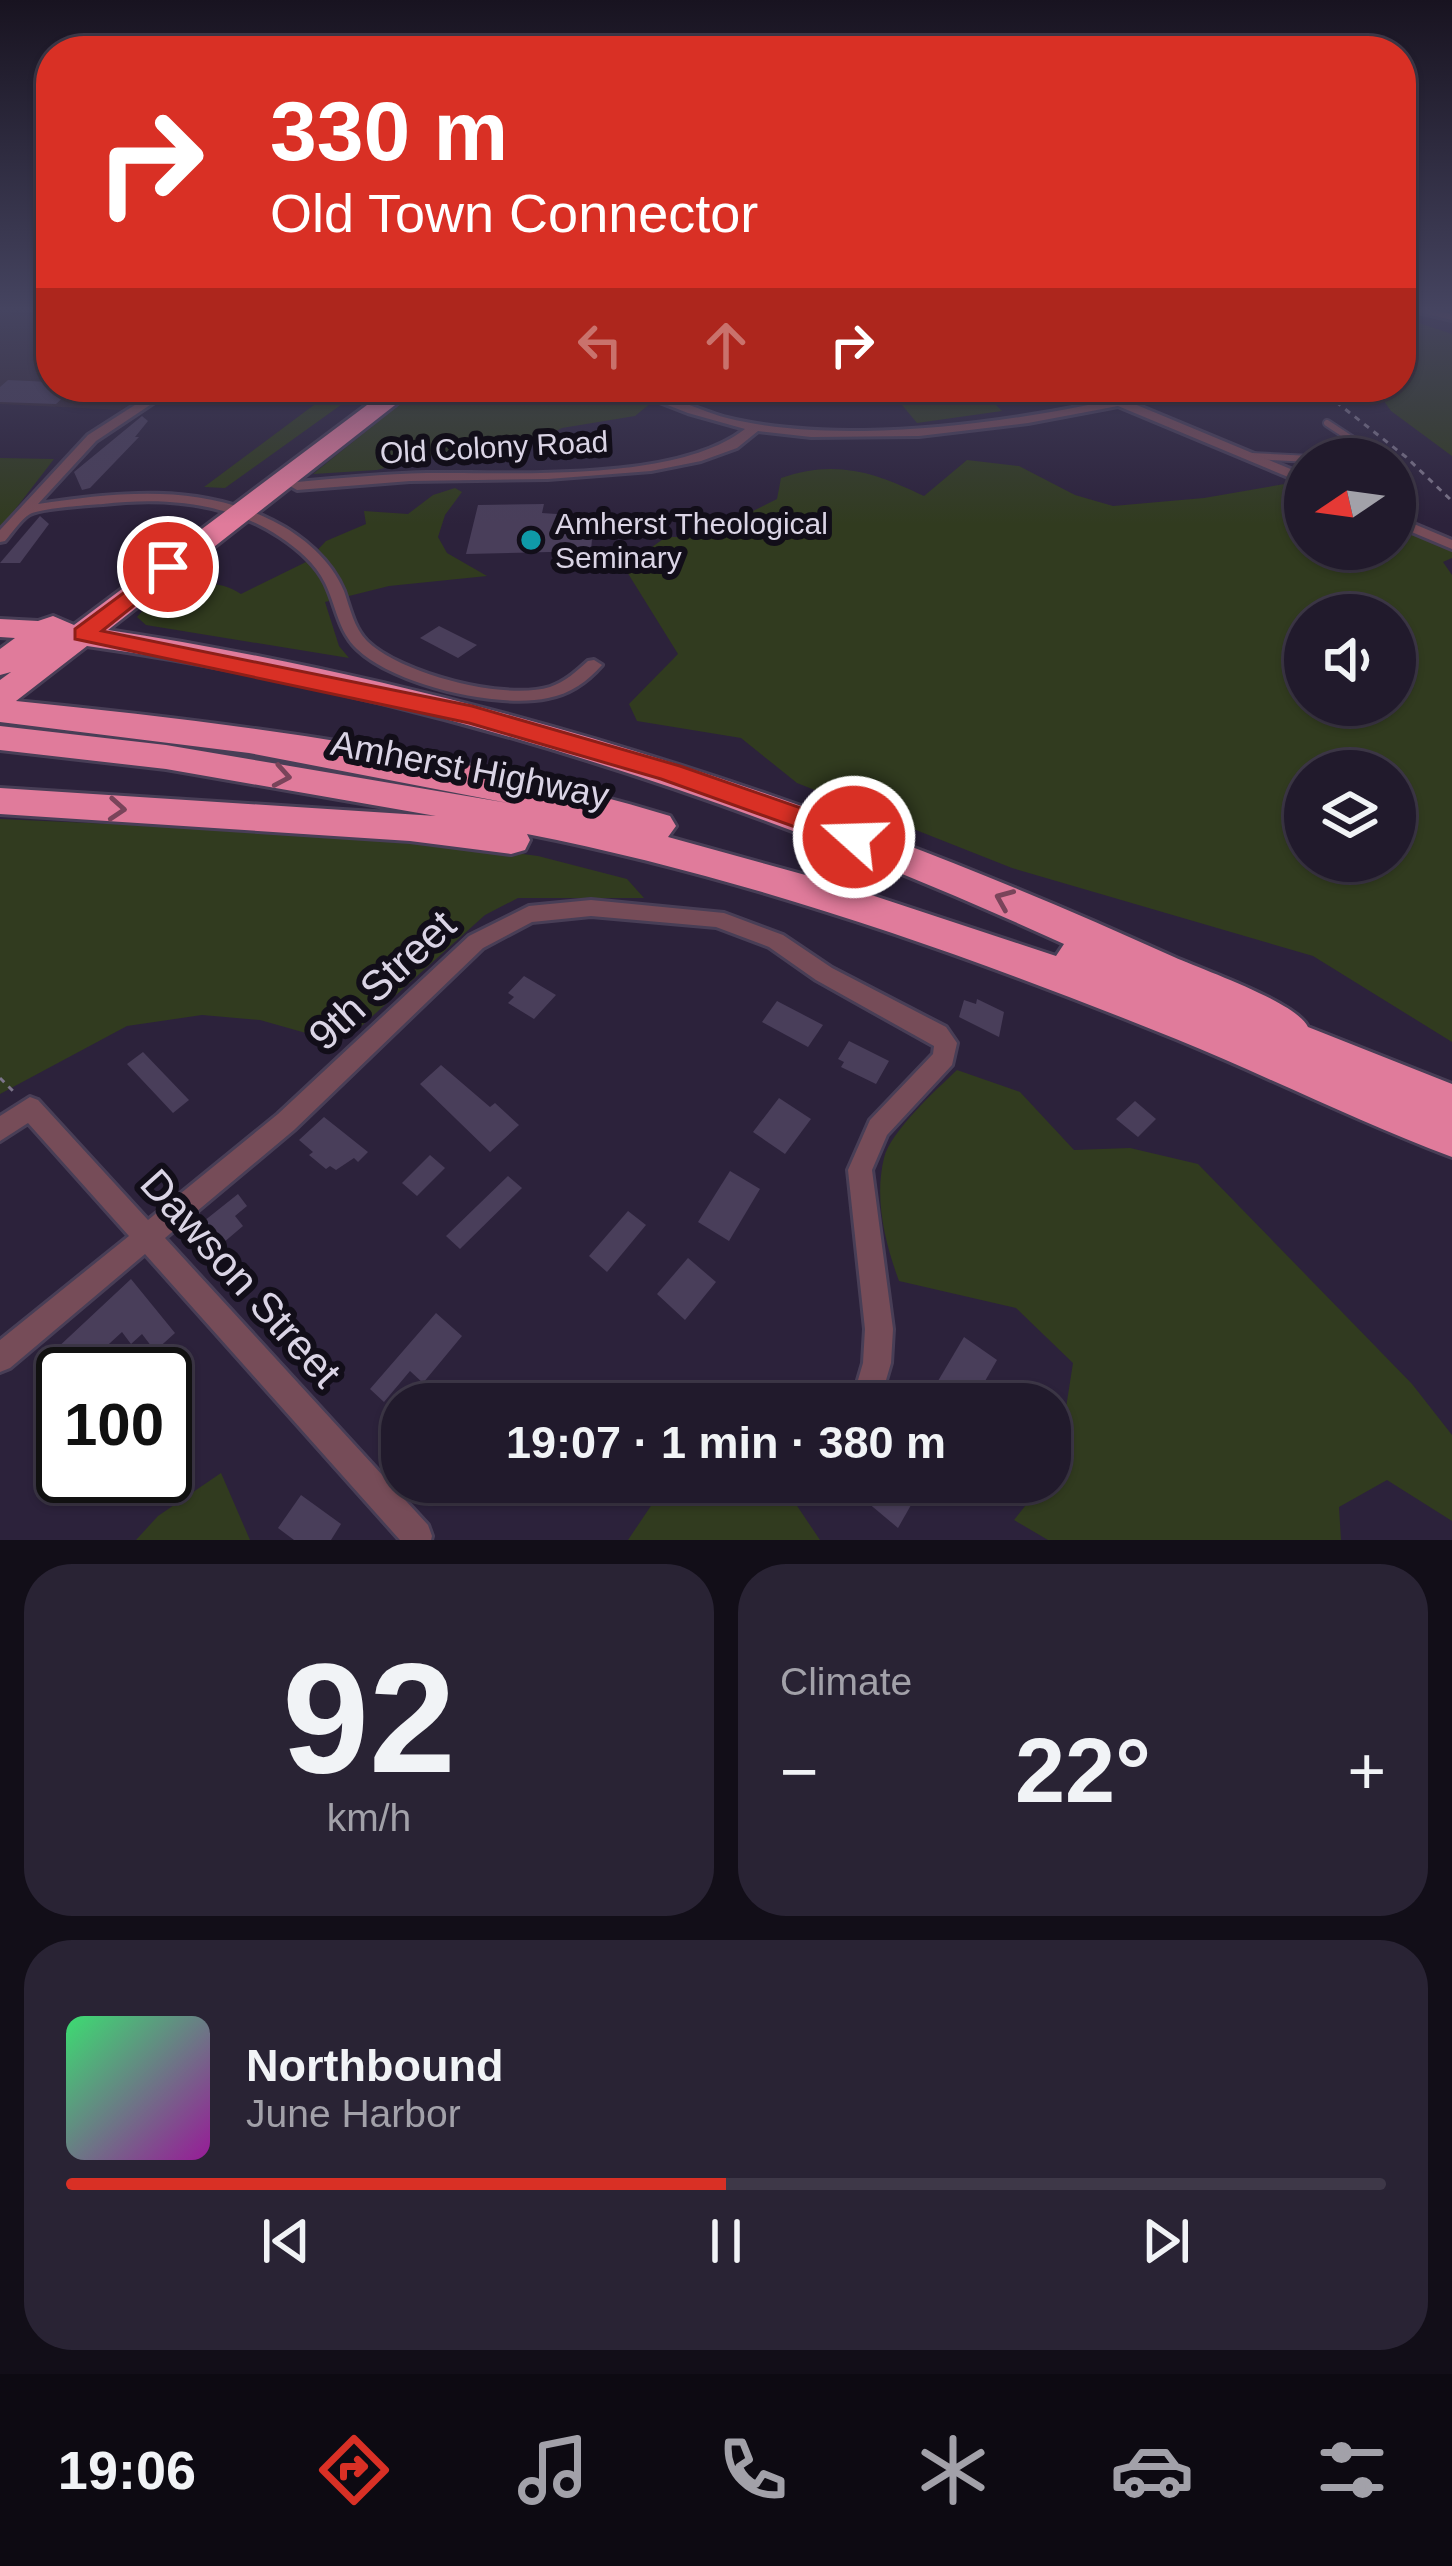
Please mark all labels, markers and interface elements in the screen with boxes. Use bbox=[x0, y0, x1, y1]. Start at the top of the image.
icon: right bbox=[72, 84, 228, 240]
text: 330 m bbox=[270, 84, 508, 178]
text: Old Town Connector bbox=[270, 183, 758, 243]
icon: left bbox=[567, 312, 633, 378]
icon: ahead bbox=[693, 312, 759, 378]
icon: right bbox=[819, 312, 885, 378]
street label: Old Colony Road bbox=[379, 425, 609, 469]
north arrow bbox=[1284, 438, 1416, 570]
map controls bbox=[1284, 438, 1416, 882]
place label: Amherst Theological Seminary bbox=[555, 507, 828, 574]
pin bbox=[117, 516, 219, 618]
marker: Amherst Theological Seminary bbox=[518, 527, 544, 553]
icon: arrive bbox=[135, 534, 201, 600]
button: sound bbox=[1284, 594, 1416, 726]
street label: Amherst Highway bbox=[328, 722, 612, 816]
button: layers bbox=[1284, 750, 1416, 882]
one-way arrow bbox=[272, 762, 292, 788]
position arrow bbox=[791, 774, 917, 900]
one-way arrow bbox=[108, 795, 127, 821]
one-way arrow bbox=[995, 889, 1016, 913]
street label: 9th Street bbox=[299, 900, 465, 1059]
street label: Dawson Street bbox=[131, 1160, 351, 1396]
speed limit sign: 100 bbox=[36, 1347, 192, 1503]
text: 19:07 · 1 min · 380 m bbox=[506, 1417, 946, 1468]
text: 92 bbox=[282, 1631, 456, 1805]
text: Climate bbox=[780, 1660, 912, 1703]
text: 22° bbox=[1015, 1721, 1151, 1821]
text: − bbox=[780, 1734, 819, 1808]
text: + bbox=[1347, 1734, 1386, 1808]
text: km/h bbox=[327, 1796, 411, 1839]
text: Northbound bbox=[246, 2040, 503, 2091]
text: June Harbor bbox=[246, 2092, 461, 2135]
icon: previous bbox=[253, 2208, 319, 2274]
icon: pause bbox=[693, 2208, 759, 2274]
icon: next bbox=[1133, 2208, 1199, 2274]
icon: directions bbox=[312, 2428, 396, 2512]
icon: music bbox=[511, 2428, 595, 2512]
icon: phone bbox=[711, 2428, 795, 2512]
icon: climate bbox=[911, 2428, 995, 2512]
icon: car bbox=[1110, 2428, 1194, 2512]
icon: filters bbox=[1310, 2428, 1394, 2512]
text: 19:06 bbox=[58, 2440, 196, 2500]

